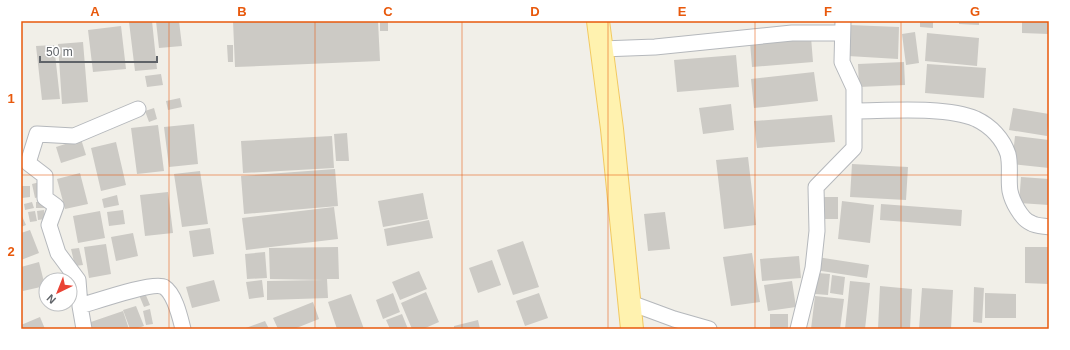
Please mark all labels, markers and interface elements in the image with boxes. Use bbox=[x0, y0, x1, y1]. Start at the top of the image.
text: A bbox=[90, 4, 100, 19]
text: B bbox=[237, 4, 247, 19]
text: C bbox=[383, 4, 393, 19]
text: D bbox=[530, 4, 540, 19]
text: E bbox=[678, 4, 687, 19]
text: F bbox=[824, 4, 832, 19]
text: G bbox=[970, 4, 980, 19]
scale bar bbox=[40, 38, 157, 64]
text: 50 m bbox=[46, 45, 73, 59]
text: 1 bbox=[7, 91, 15, 106]
text: 2 bbox=[7, 244, 15, 259]
north arrow bbox=[38, 272, 78, 312]
text: N bbox=[44, 292, 58, 306]

